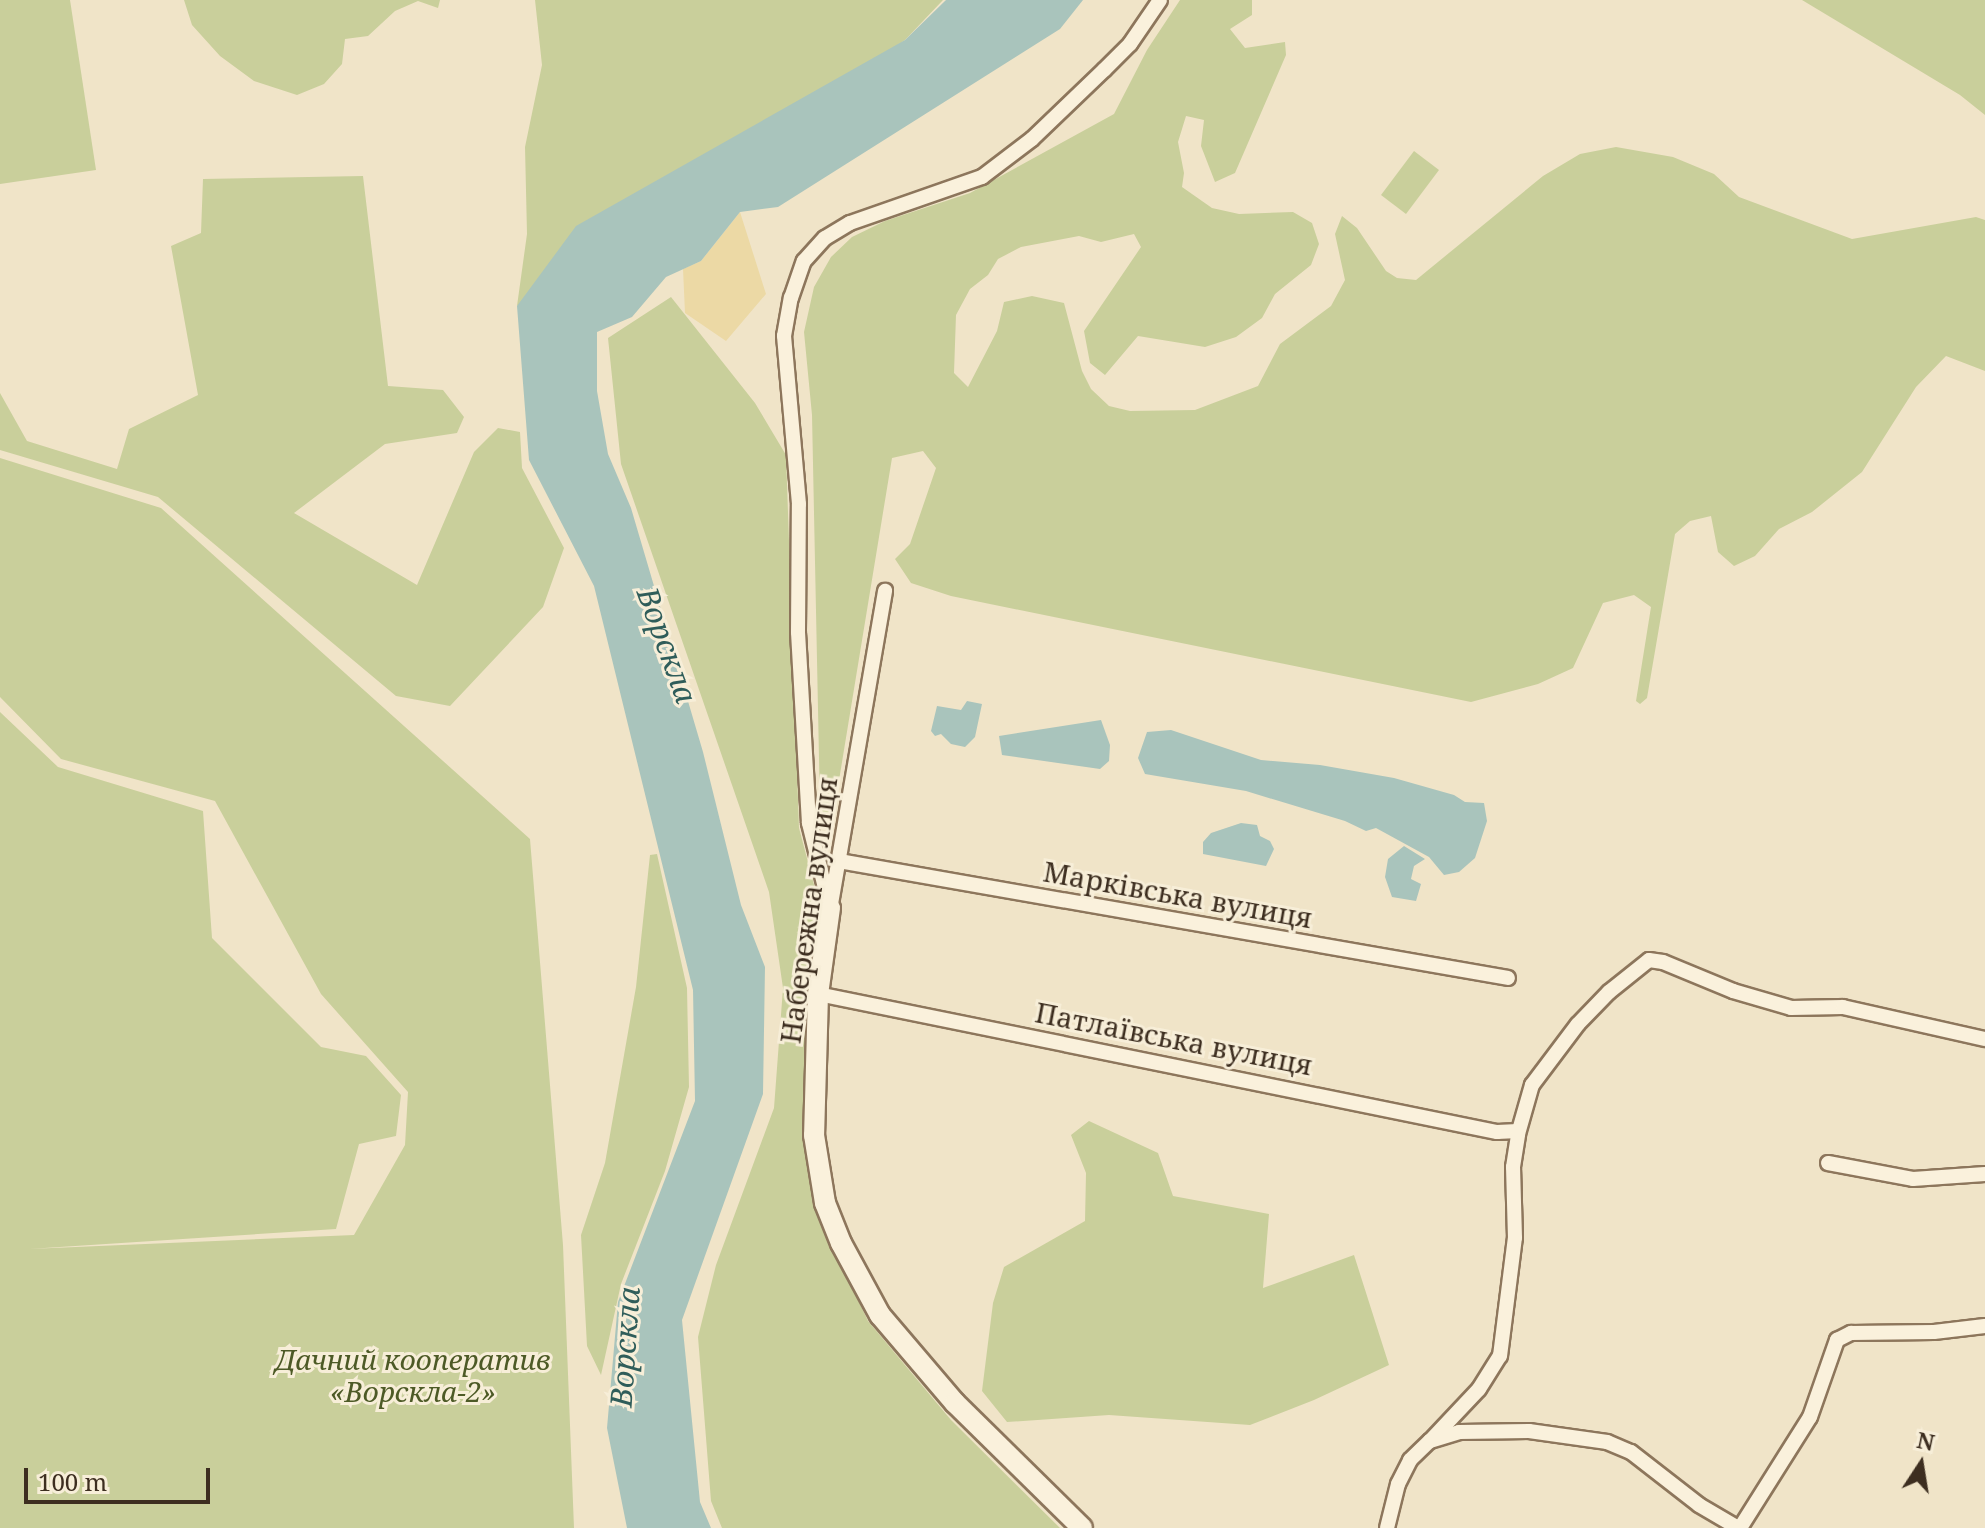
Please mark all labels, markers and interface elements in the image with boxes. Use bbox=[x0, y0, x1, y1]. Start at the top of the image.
water label: Ворскла bbox=[629, 582, 705, 708]
street label: Набережна вулиця bbox=[773, 775, 843, 1045]
street label: Марківська вулиця bbox=[1041, 854, 1315, 934]
street label: Патлаївська вулиця bbox=[1033, 995, 1315, 1081]
water label: Ворскла bbox=[603, 1285, 647, 1409]
park label: Дачний кооператив «Ворскла-2» bbox=[275, 1342, 551, 1408]
north arrow bbox=[1881, 1424, 1961, 1504]
text: N bbox=[1914, 1424, 1938, 1457]
scale bar bbox=[28, 1452, 214, 1502]
text: 100 m bbox=[38, 1465, 107, 1498]

